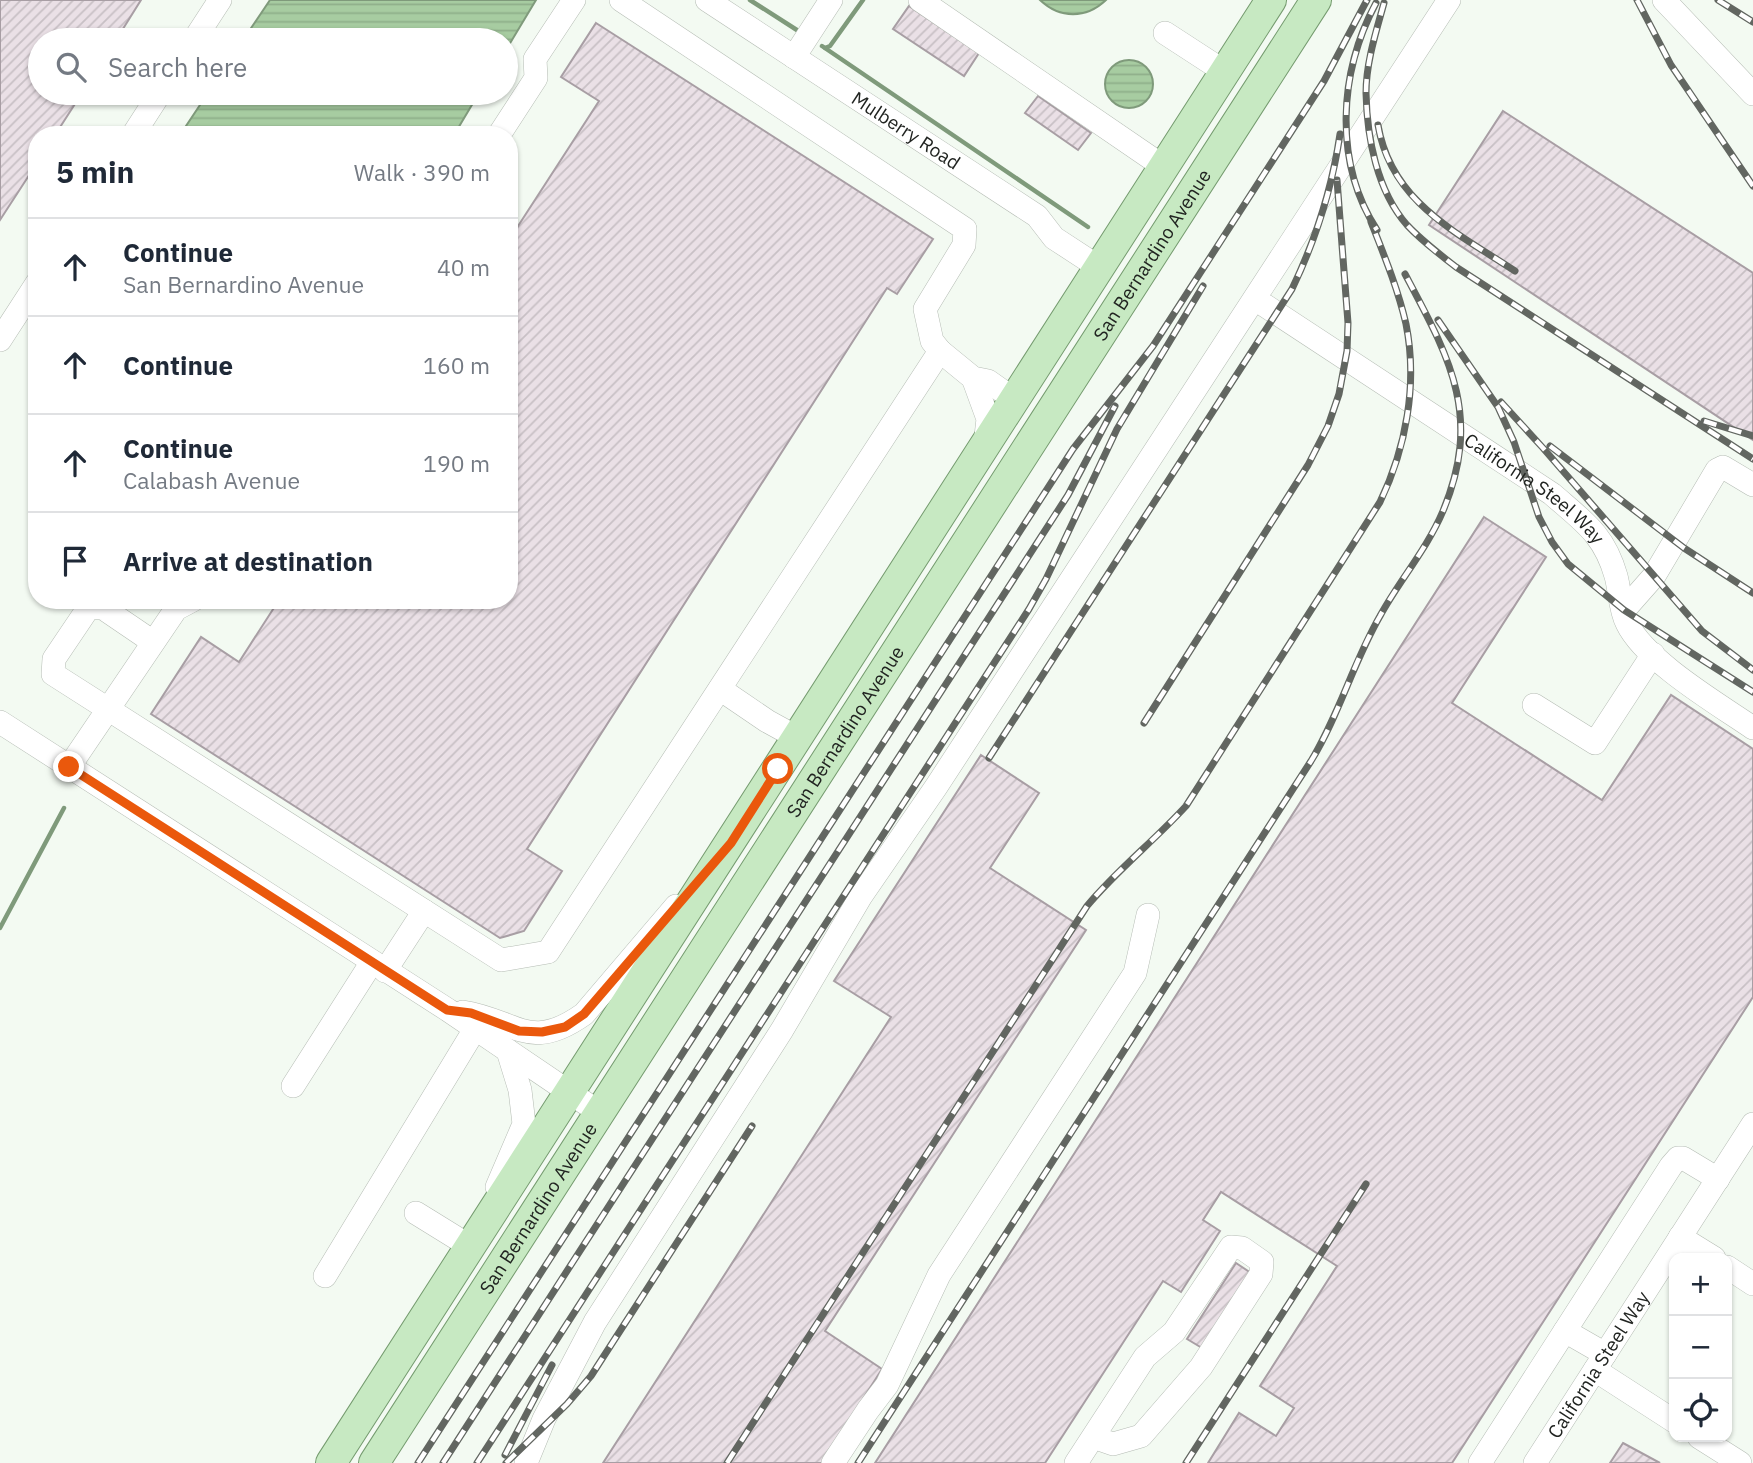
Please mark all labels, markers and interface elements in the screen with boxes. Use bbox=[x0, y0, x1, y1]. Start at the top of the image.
search box bbox=[28, 28, 518, 105]
icon: search bbox=[52, 48, 90, 86]
text: Search here bbox=[108, 50, 247, 84]
street label: Mulberry Road bbox=[847, 86, 965, 175]
text: 5 min bbox=[56, 152, 134, 191]
text: Walk · 390 m bbox=[354, 157, 490, 187]
street label: San Bernardino Avenue bbox=[1088, 164, 1216, 345]
text: Continue bbox=[123, 235, 233, 269]
icon: ahead bbox=[56, 248, 94, 286]
text: 40 m bbox=[437, 252, 490, 282]
text: San Bernardino Avenue bbox=[123, 269, 364, 299]
icon: ahead bbox=[56, 346, 94, 384]
text: Continue bbox=[123, 348, 233, 382]
text: 160 m bbox=[423, 350, 490, 380]
street label: California Steel Way bbox=[1460, 428, 1610, 549]
text: Continue bbox=[123, 431, 233, 465]
icon: ahead bbox=[56, 444, 94, 482]
text: 190 m bbox=[423, 448, 490, 478]
text: Calabash Avenue bbox=[123, 465, 300, 495]
icon: arrive bbox=[56, 542, 94, 580]
text: Arrive at destination bbox=[123, 544, 373, 578]
street label: San Bernardino Avenue bbox=[781, 641, 909, 822]
route end bbox=[53, 751, 84, 782]
route start bbox=[762, 753, 793, 784]
street label: San Bernardino Avenue bbox=[474, 1118, 602, 1299]
map controls bbox=[1669, 1253, 1732, 1442]
button: + bbox=[1669, 1253, 1732, 1316]
street label: California Steel Way bbox=[1542, 1286, 1655, 1443]
button: − bbox=[1669, 1316, 1732, 1379]
button: locate bbox=[1669, 1379, 1732, 1442]

